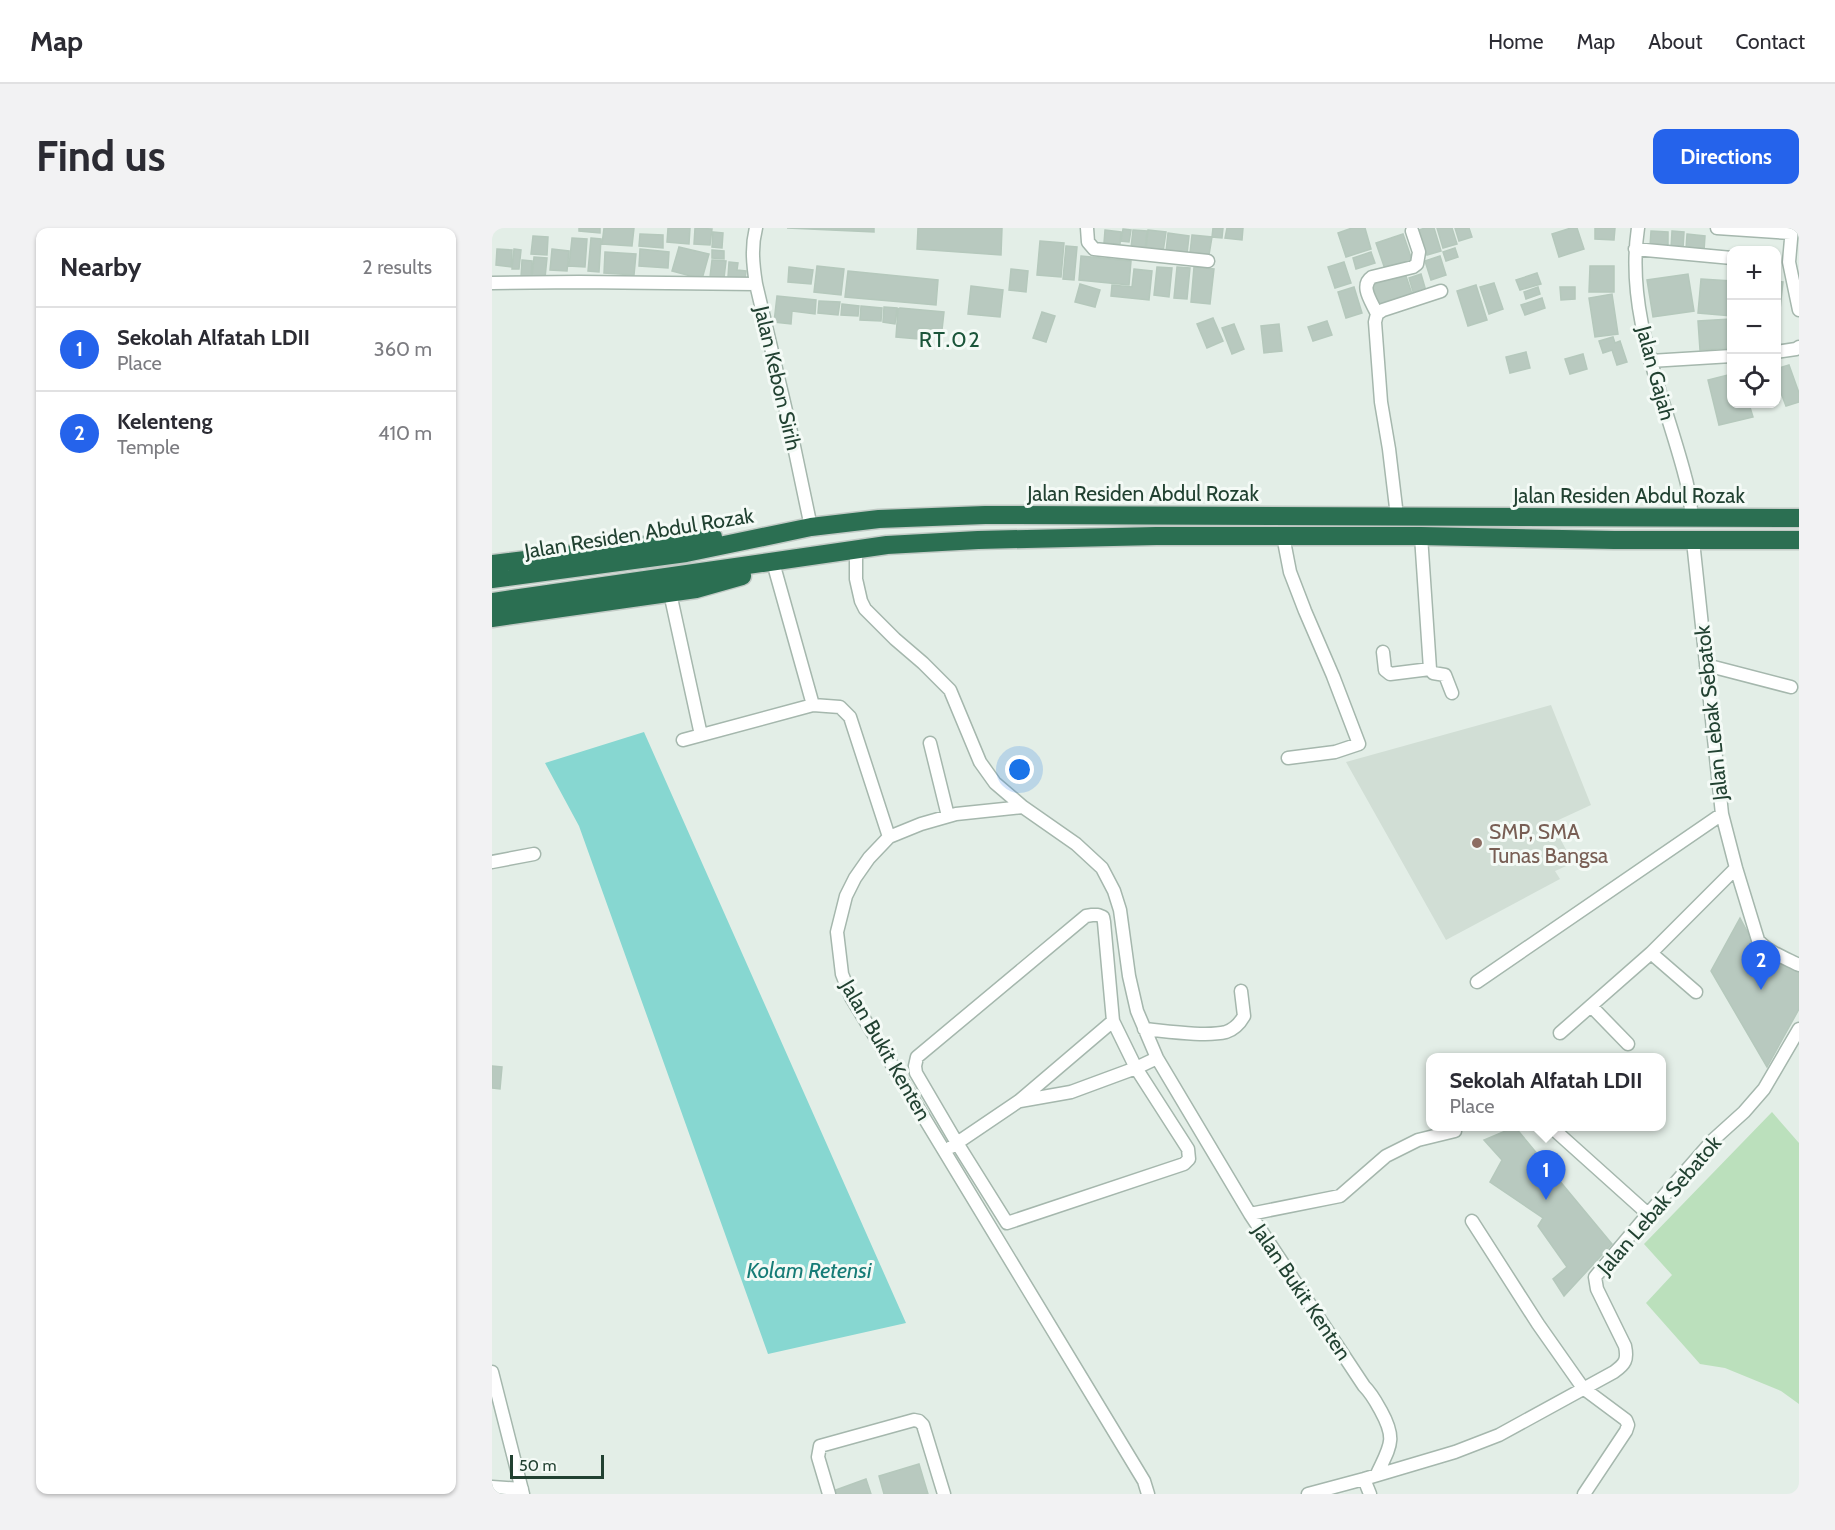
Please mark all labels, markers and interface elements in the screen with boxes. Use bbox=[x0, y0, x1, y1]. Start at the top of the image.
text: Map bbox=[30, 24, 83, 58]
text: Home bbox=[1488, 29, 1544, 54]
text: Map bbox=[1577, 29, 1615, 54]
text: About bbox=[1648, 29, 1702, 54]
text: Contact bbox=[1735, 29, 1805, 54]
button: Directions bbox=[1653, 129, 1799, 184]
text: Find us bbox=[36, 130, 165, 182]
map controls bbox=[1727, 246, 1781, 408]
button: + bbox=[1727, 246, 1781, 300]
text: Nearby bbox=[60, 251, 141, 283]
text: 2 results bbox=[362, 255, 432, 279]
button: − bbox=[1727, 300, 1781, 354]
street label: Jalan Kebon Sirih bbox=[749, 302, 807, 453]
street label: Jalan Gajah bbox=[1630, 322, 1681, 423]
text: Sekolah Alfatah LDII bbox=[117, 324, 310, 351]
district label: RT.02 bbox=[919, 326, 981, 353]
text: 1 bbox=[76, 337, 83, 361]
text: 360 m bbox=[374, 337, 432, 361]
text: Place bbox=[117, 351, 162, 375]
button: locate bbox=[1727, 354, 1781, 408]
text: Kelenteng bbox=[117, 408, 212, 435]
text: 2 bbox=[74, 421, 85, 445]
text: 410 m bbox=[378, 421, 432, 445]
text: Temple bbox=[117, 435, 180, 459]
street label: Jalan Residen Abdul Rozak bbox=[1026, 481, 1259, 506]
street label: Jalan Residen Abdul Rozak bbox=[1512, 483, 1745, 508]
street label: Jalan Residen Abdul Rozak bbox=[522, 502, 756, 564]
street label: Jalan Lebak Sebatok bbox=[1689, 624, 1733, 803]
your location bbox=[1005, 755, 1034, 784]
place label: SMP, SMA Tunas Bangsa bbox=[1489, 819, 1608, 868]
marker: SMP, SMA Tunas Bangsa bbox=[1470, 836, 1484, 850]
pin: 2 bbox=[1742, 940, 1780, 990]
street label: Jalan Bukit Kenten bbox=[835, 974, 937, 1125]
popup bbox=[1426, 1053, 1666, 1131]
text: Sekolah Alfatah LDII bbox=[1450, 1067, 1642, 1094]
text: Place bbox=[1450, 1094, 1494, 1118]
street label: Jalan Lebak Sebatok bbox=[1591, 1130, 1727, 1280]
pin: 1 bbox=[1526, 1150, 1566, 1200]
street label: Jalan Bukit Kenten bbox=[1247, 1218, 1357, 1365]
water label: Kolam Retensi bbox=[746, 1257, 872, 1284]
scale bar bbox=[510, 1452, 604, 1480]
text: 50 m bbox=[519, 1456, 556, 1475]

